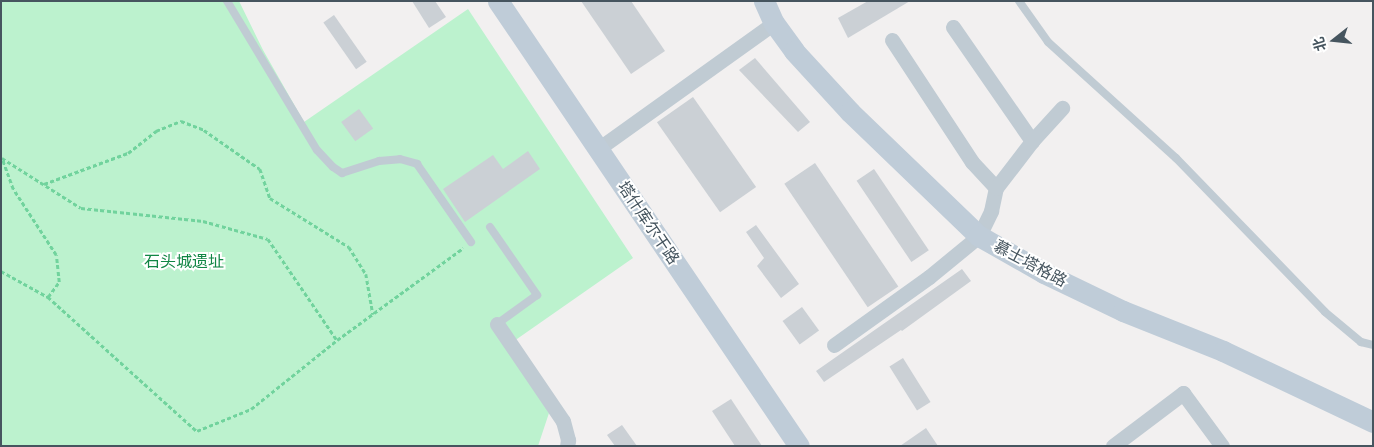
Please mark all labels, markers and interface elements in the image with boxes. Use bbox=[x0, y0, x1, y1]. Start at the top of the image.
north arrow bbox=[1309, 15, 1359, 65]
text: 北 bbox=[1308, 35, 1331, 54]
street label: 塔什库尔干路 bbox=[613, 178, 683, 268]
street label: 慕士塔格路 bbox=[990, 237, 1070, 291]
park label: 石头城遗址 bbox=[144, 252, 224, 272]

